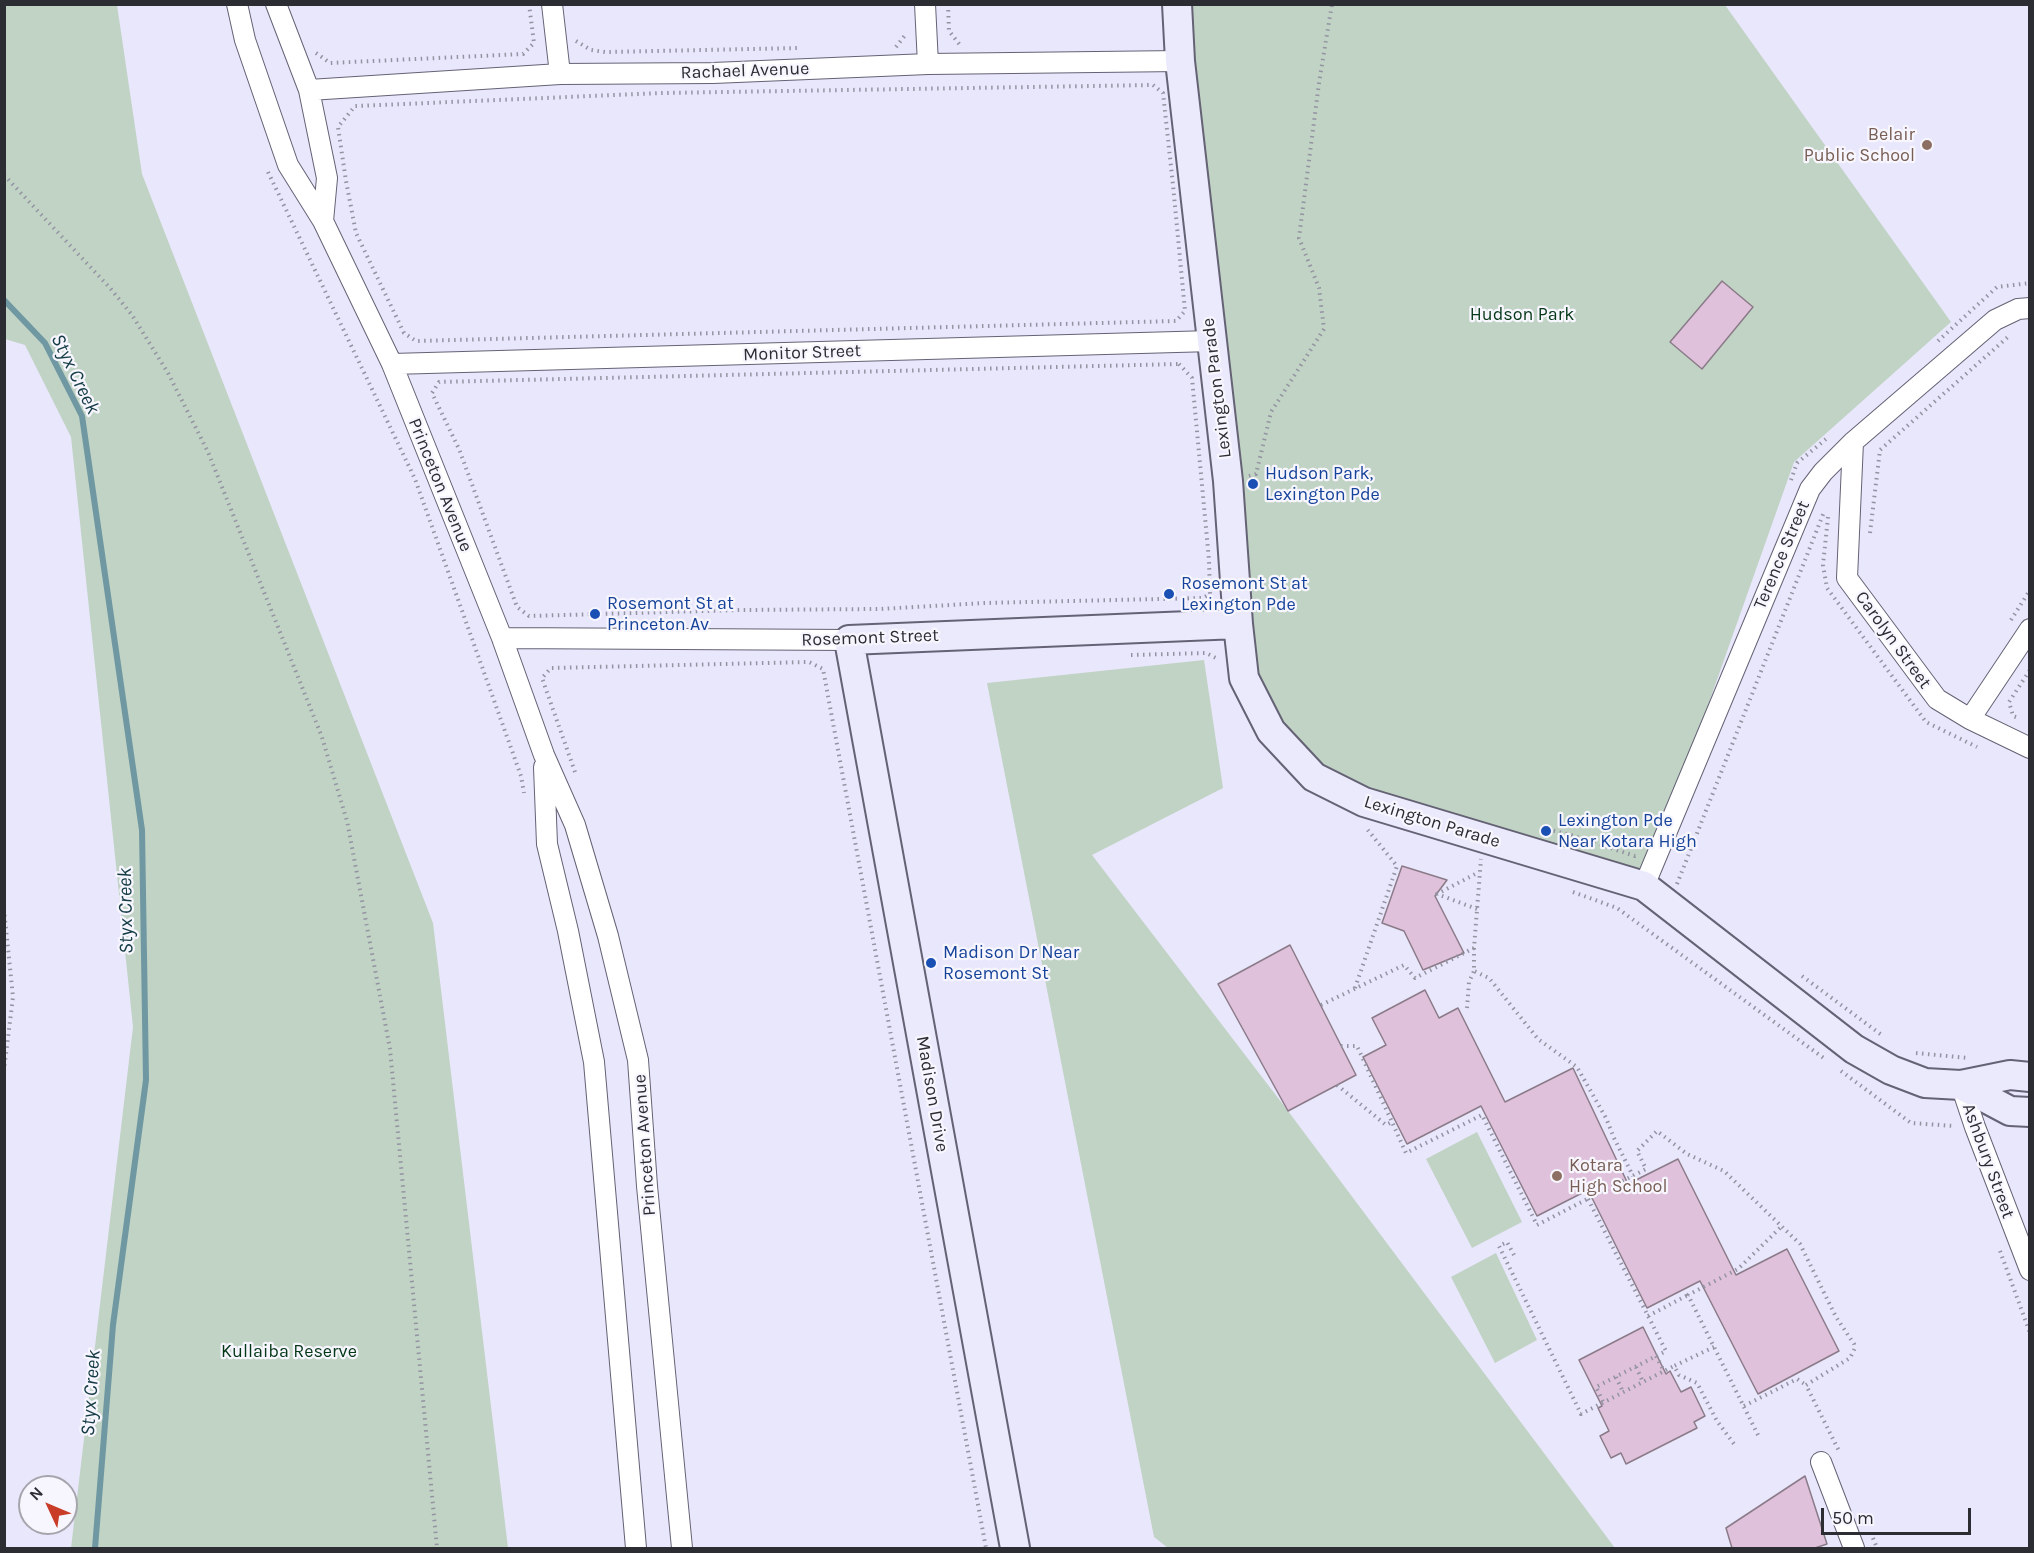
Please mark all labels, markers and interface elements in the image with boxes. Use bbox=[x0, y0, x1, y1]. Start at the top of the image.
street label: Rachael Avenue bbox=[680, 58, 810, 84]
place label: Belair Public School bbox=[1804, 124, 1915, 166]
marker: Belair Public School bbox=[1920, 138, 1934, 152]
park label: Hudson Park bbox=[1470, 304, 1574, 326]
street label: Lexington Parade bbox=[1198, 317, 1236, 459]
water label: Styx Creek bbox=[45, 330, 105, 418]
street label: Monitor Street bbox=[743, 340, 861, 366]
street label: Princeton Avenue bbox=[403, 415, 477, 555]
place label: Hudson Park, Lexington Pde bbox=[1265, 463, 1380, 506]
marker: Hudson Park, Lexington Pde bbox=[1246, 477, 1260, 491]
street label: Terence Street bbox=[1749, 498, 1815, 612]
place label: Rosemont St at Lexington Pde bbox=[1181, 573, 1308, 616]
marker: Rosemont St at Lexington Pde bbox=[1162, 587, 1176, 601]
street label: Carolyn Street bbox=[1850, 587, 1936, 693]
place label: Rosemont St at Princeton Av bbox=[607, 593, 734, 636]
marker: Rosemont St at Princeton Av bbox=[588, 607, 602, 621]
street label: Rosemont Street bbox=[801, 625, 939, 651]
street label: Lexington Parade bbox=[1361, 791, 1503, 853]
place label: Lexington Pde Near Kotara High bbox=[1558, 810, 1697, 852]
marker: Lexington Pde Near Kotara High bbox=[1539, 824, 1553, 838]
water label: Styx Creek bbox=[113, 868, 139, 954]
place label: Madison Dr Near Rosemont St bbox=[943, 942, 1079, 984]
marker: Madison Dr Near Rosemont St bbox=[924, 956, 938, 970]
street label: Madison Drive bbox=[911, 1034, 953, 1154]
street label: Princeton Avenue bbox=[629, 1073, 661, 1217]
street label: Ashbury Street bbox=[1957, 1101, 2019, 1221]
place label: Kotara High School bbox=[1569, 1155, 1667, 1198]
marker: Kotara High School bbox=[1550, 1169, 1564, 1183]
park label: Kullaiba Reserve bbox=[221, 1341, 357, 1363]
water label: Styx Creek bbox=[76, 1349, 106, 1437]
north arrow bbox=[18, 1475, 78, 1535]
text: N bbox=[25, 1483, 47, 1504]
scale bar bbox=[1824, 1496, 1974, 1534]
text: 50 m bbox=[1832, 1507, 1874, 1529]

